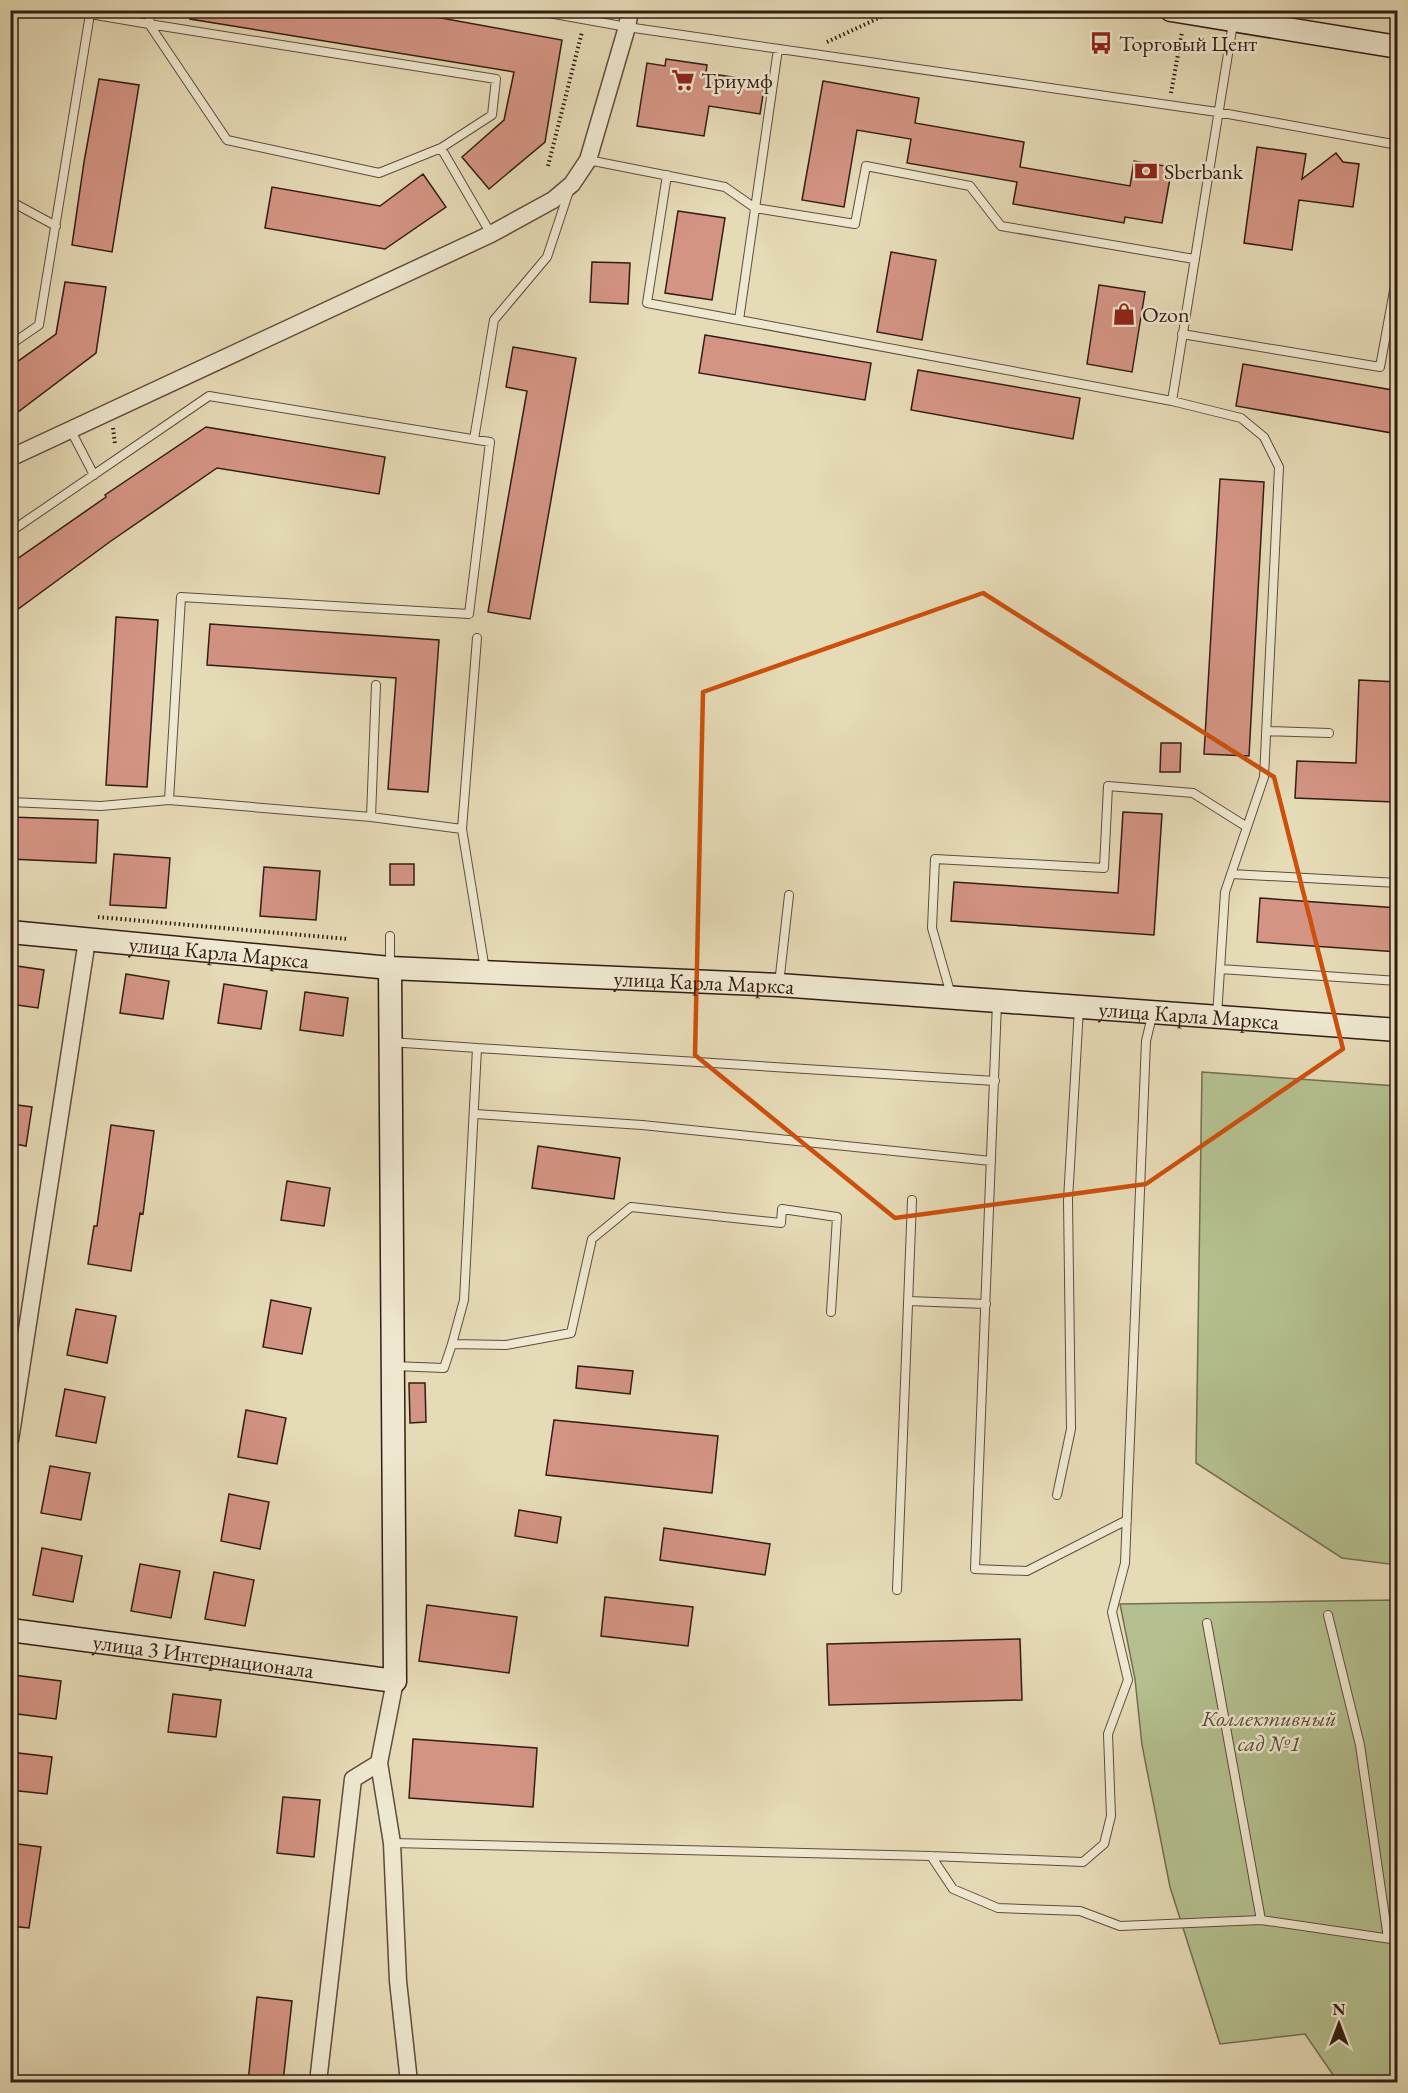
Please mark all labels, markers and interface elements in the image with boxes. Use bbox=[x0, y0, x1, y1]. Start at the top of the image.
place label: Торговый Цент bbox=[1119, 29, 1257, 58]
bus stop icon: Торговый Цент bbox=[1088, 30, 1114, 56]
place label: Триумф bbox=[701, 66, 773, 95]
supermarket icon: Триумф bbox=[670, 67, 696, 93]
place label: Sberbank bbox=[1164, 157, 1244, 186]
bank icon: Sberbank bbox=[1133, 158, 1159, 184]
place label: Ozon bbox=[1142, 300, 1190, 329]
shop icon: Ozon bbox=[1111, 301, 1137, 327]
street label: улица Карла Маркса bbox=[128, 929, 311, 975]
street label: улица Карла Маркса bbox=[613, 963, 796, 1001]
street label: улица Карла Маркса bbox=[1098, 994, 1280, 1036]
street label: улица 3 Интернационала bbox=[91, 1627, 316, 1685]
park label: Коллективный сад №1 bbox=[1201, 1704, 1336, 1758]
north arrow bbox=[1309, 1994, 1369, 2054]
text: N bbox=[1333, 1999, 1346, 2020]

